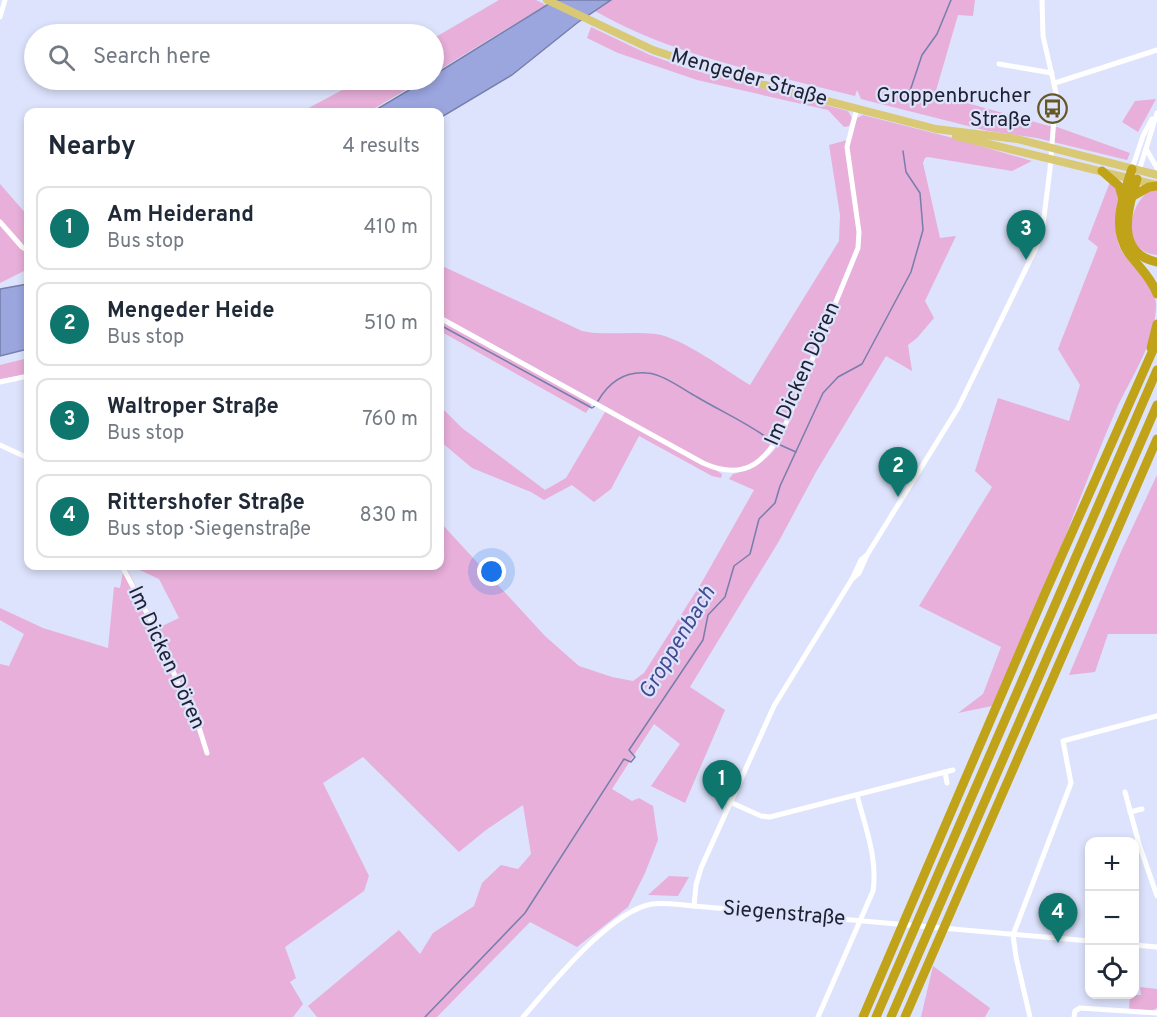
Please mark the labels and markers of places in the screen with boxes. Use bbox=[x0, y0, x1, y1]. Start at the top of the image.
place label: Groppenbrucher Straße bbox=[876, 83, 1031, 134]
bus stop icon: Groppenbrucher Straße bbox=[1036, 92, 1068, 124]
pin: 3 bbox=[1006, 210, 1046, 260]
pin: 2 bbox=[878, 448, 918, 497]
pin: 1 bbox=[702, 760, 742, 810]
pin: 4 bbox=[1038, 894, 1078, 943]

